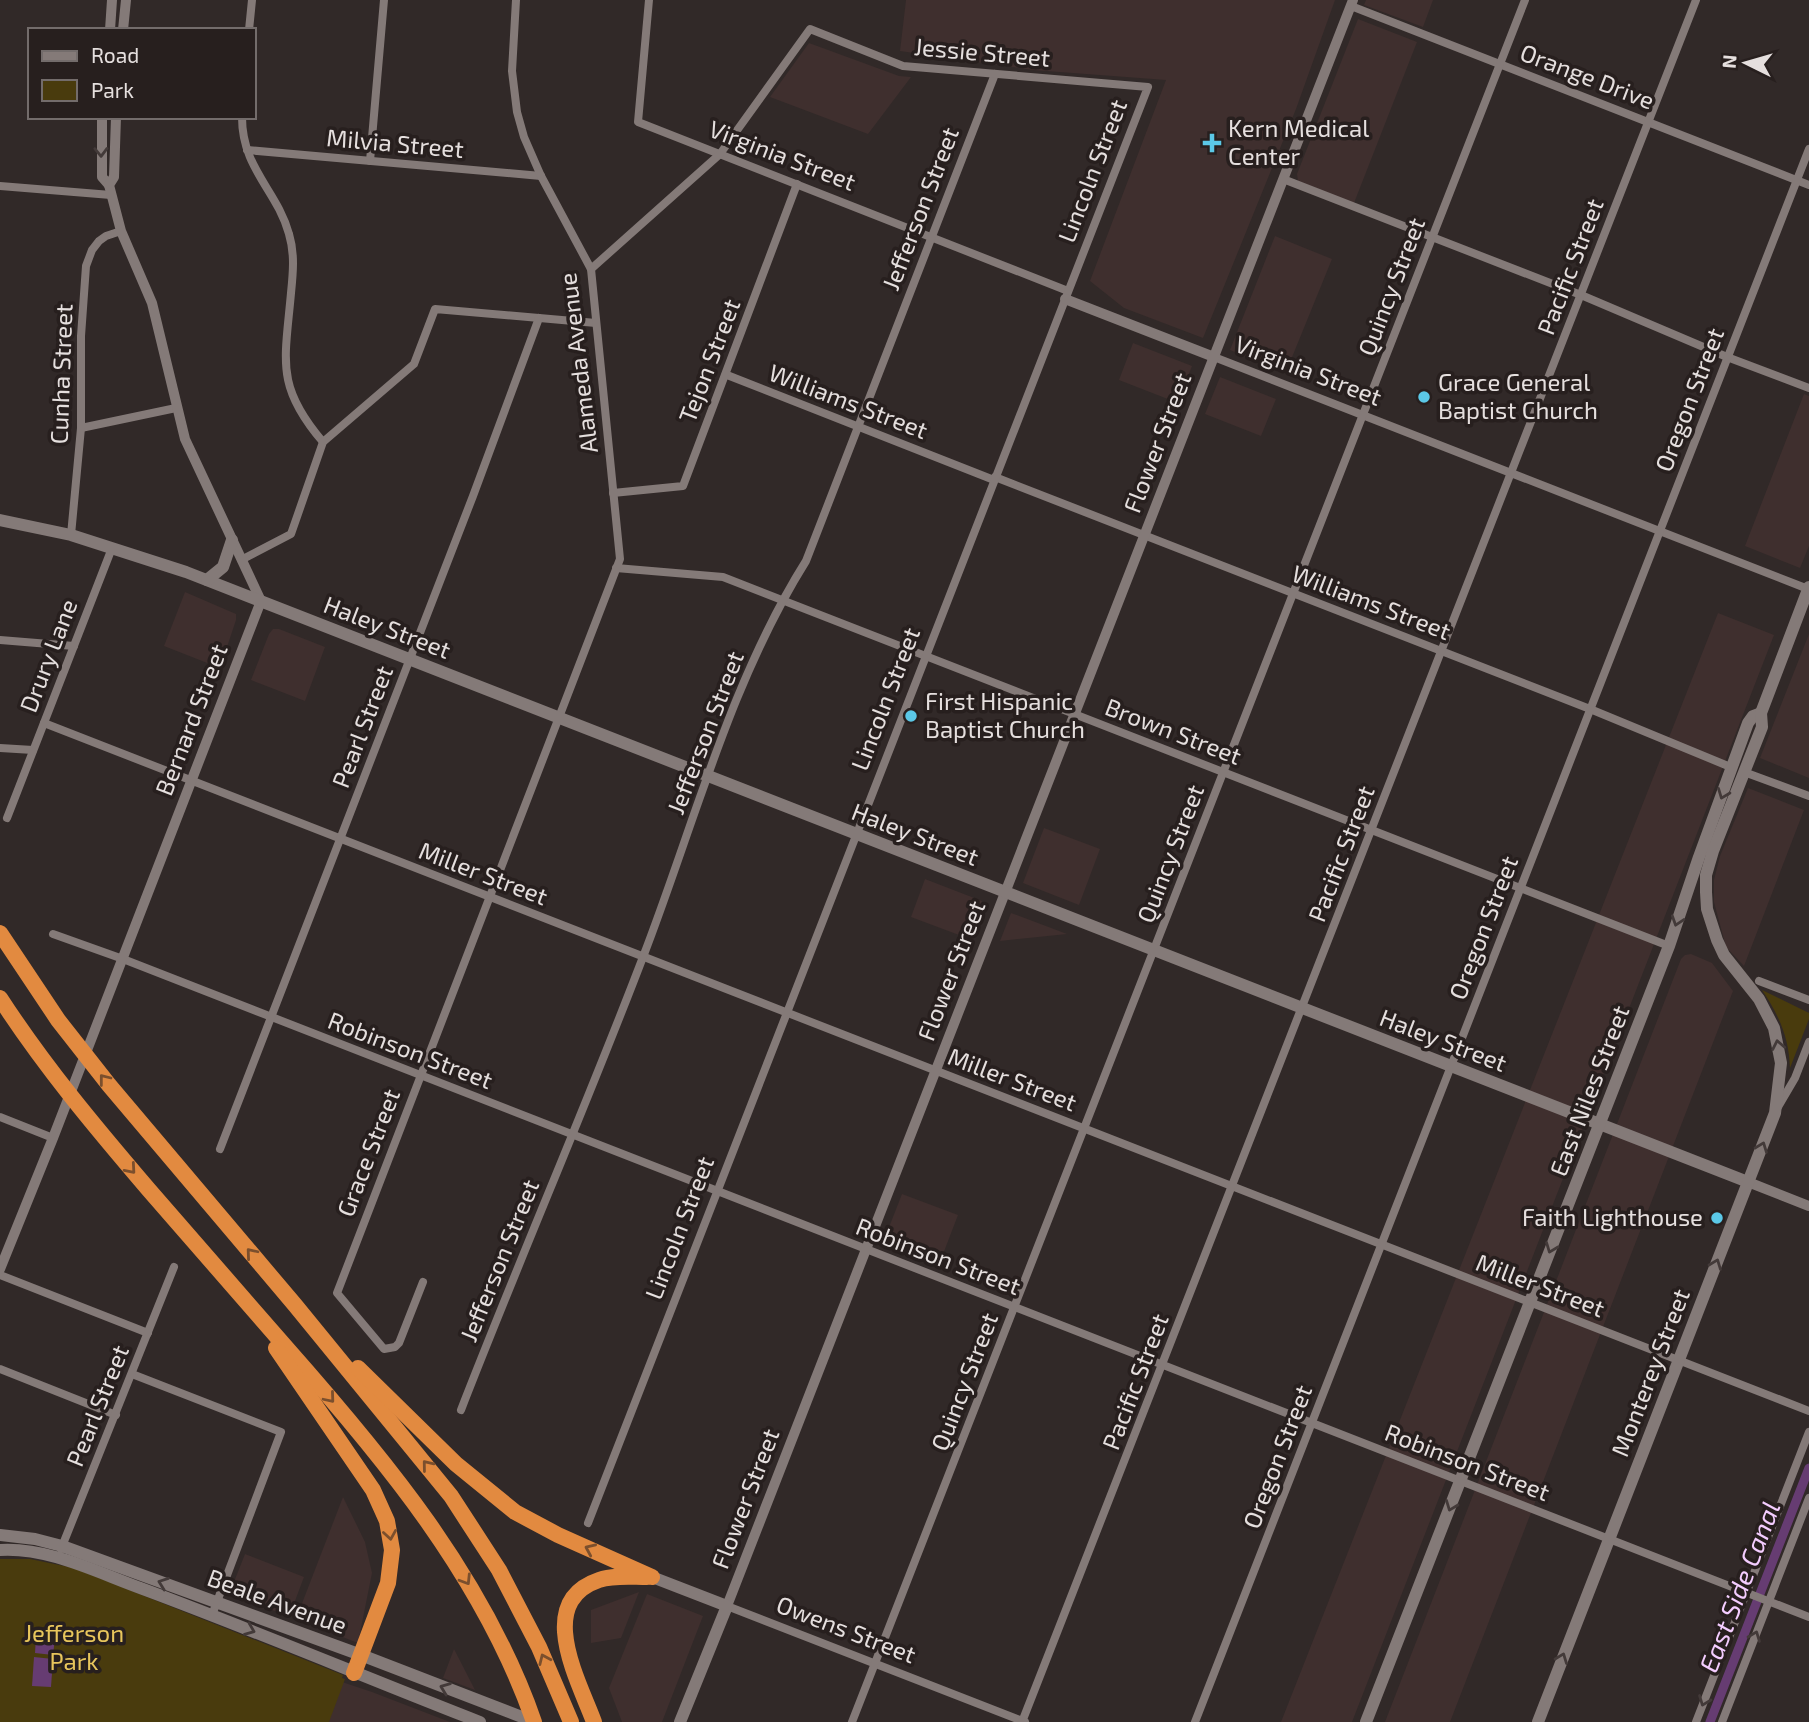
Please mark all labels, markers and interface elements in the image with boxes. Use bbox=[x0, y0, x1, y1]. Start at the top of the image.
legend bbox=[28, 28, 256, 119]
north arrow bbox=[1711, 28, 1781, 98]
street label: Jessie Street bbox=[913, 31, 1051, 72]
street label: Orange Drive bbox=[1516, 37, 1659, 114]
text: Road bbox=[91, 42, 139, 67]
text: N bbox=[1717, 54, 1741, 69]
text: Park bbox=[91, 77, 134, 102]
street label: Lincoln Street bbox=[1051, 95, 1132, 246]
street label: Virginia Street bbox=[705, 113, 860, 196]
place label: Kern Medical Center bbox=[1228, 113, 1369, 170]
street label: Milvia Street bbox=[325, 122, 465, 163]
street label: Jefferson Street bbox=[875, 123, 964, 294]
marker: Kern Medical Center bbox=[1202, 133, 1222, 153]
one-way arrow bbox=[93, 148, 109, 158]
street label: Pacific Street bbox=[1530, 194, 1609, 339]
street label: Quincy Street bbox=[1351, 213, 1430, 360]
street label: Alameda Avenue bbox=[552, 271, 603, 455]
street label: Tejon Street bbox=[672, 295, 745, 426]
street label: Cunha Street bbox=[44, 303, 77, 445]
street label: Oregon Street bbox=[1648, 324, 1729, 475]
street label: Virginia Street bbox=[1231, 328, 1386, 411]
street label: Williams Street bbox=[765, 357, 932, 444]
place label: Grace General Baptist Church bbox=[1438, 367, 1598, 424]
street label: Flower Street bbox=[1117, 368, 1197, 516]
marker: Grace General Baptist Church bbox=[1416, 389, 1432, 405]
street label: Williams Street bbox=[1288, 558, 1455, 645]
street label: Haley Street bbox=[320, 589, 455, 664]
street label: Drury Lane bbox=[13, 595, 82, 716]
street label: Lincoln Street bbox=[844, 623, 925, 774]
street label: Bernard Street bbox=[148, 640, 233, 799]
street label: Jefferson Street bbox=[660, 647, 749, 818]
street label: Pearl Street bbox=[325, 661, 398, 792]
place label: First Hispanic Baptist Church bbox=[925, 686, 1085, 743]
street label: Brown Street bbox=[1101, 691, 1246, 770]
marker: First Hispanic Baptist Church bbox=[903, 708, 919, 724]
street label: Quincy Street bbox=[1130, 780, 1209, 927]
street label: Pacific Street bbox=[1301, 781, 1380, 926]
one-way arrow bbox=[1717, 787, 1731, 799]
street label: Haley Street bbox=[848, 796, 983, 871]
street label: Miller Street bbox=[415, 835, 552, 910]
street label: Oregon Street bbox=[1442, 852, 1523, 1003]
street label: Flower Street bbox=[911, 896, 991, 1044]
one-way arrow bbox=[1671, 915, 1685, 927]
street label: East Niles Street bbox=[1543, 1001, 1634, 1180]
street label: Haley Street bbox=[1376, 1002, 1511, 1077]
street label: Robinson Street bbox=[324, 1005, 497, 1094]
one-way arrow bbox=[1771, 1039, 1786, 1051]
street label: Miller Street bbox=[944, 1041, 1081, 1116]
one-way arrow bbox=[100, 1074, 113, 1086]
street label: Grace Street bbox=[330, 1085, 405, 1220]
one-way arrow bbox=[1753, 1142, 1767, 1154]
street label: Lincoln Street bbox=[638, 1152, 719, 1303]
one-way arrow bbox=[123, 1160, 135, 1173]
street label: Jefferson Street bbox=[453, 1175, 544, 1346]
place label: Faith Lighthouse bbox=[1522, 1202, 1703, 1231]
marker: Faith Lighthouse bbox=[1709, 1210, 1725, 1226]
street label: Robinson Street bbox=[852, 1211, 1025, 1300]
one-way arrow bbox=[1546, 1241, 1560, 1253]
street label: Miller Street bbox=[1472, 1247, 1609, 1322]
one-way arrow bbox=[246, 1248, 259, 1261]
one-way arrow bbox=[1708, 1258, 1722, 1270]
street label: Monterey Street bbox=[1604, 1285, 1695, 1460]
street label: Quincy Street bbox=[924, 1308, 1003, 1455]
street label: Pacific Street bbox=[1095, 1309, 1174, 1454]
street label: Pearl Street bbox=[59, 1341, 134, 1470]
street label: Oregon Street bbox=[1236, 1381, 1317, 1532]
one-way arrow bbox=[322, 1390, 334, 1403]
street label: Robinson Street bbox=[1381, 1417, 1554, 1506]
street label: Flower Street bbox=[705, 1424, 785, 1572]
one-way arrow bbox=[423, 1460, 435, 1473]
water label: East Side Canal bbox=[1692, 1497, 1785, 1676]
one-way arrow bbox=[1445, 1499, 1459, 1511]
one-way arrow bbox=[382, 1529, 397, 1541]
one-way arrow bbox=[585, 1543, 597, 1557]
street label: Beale Avenue bbox=[204, 1562, 351, 1639]
one-way arrow bbox=[458, 1573, 471, 1586]
one-way arrow bbox=[158, 1577, 170, 1591]
street label: Owens Street bbox=[773, 1589, 920, 1668]
park label: Jefferson Park bbox=[24, 1618, 124, 1675]
one-way arrow bbox=[243, 1622, 255, 1636]
one-way arrow bbox=[1747, 1630, 1761, 1642]
one-way arrow bbox=[1554, 1653, 1568, 1665]
one-way arrow bbox=[538, 1654, 552, 1666]
one-way arrow bbox=[440, 1682, 452, 1696]
one-way arrow bbox=[1699, 1695, 1713, 1707]

